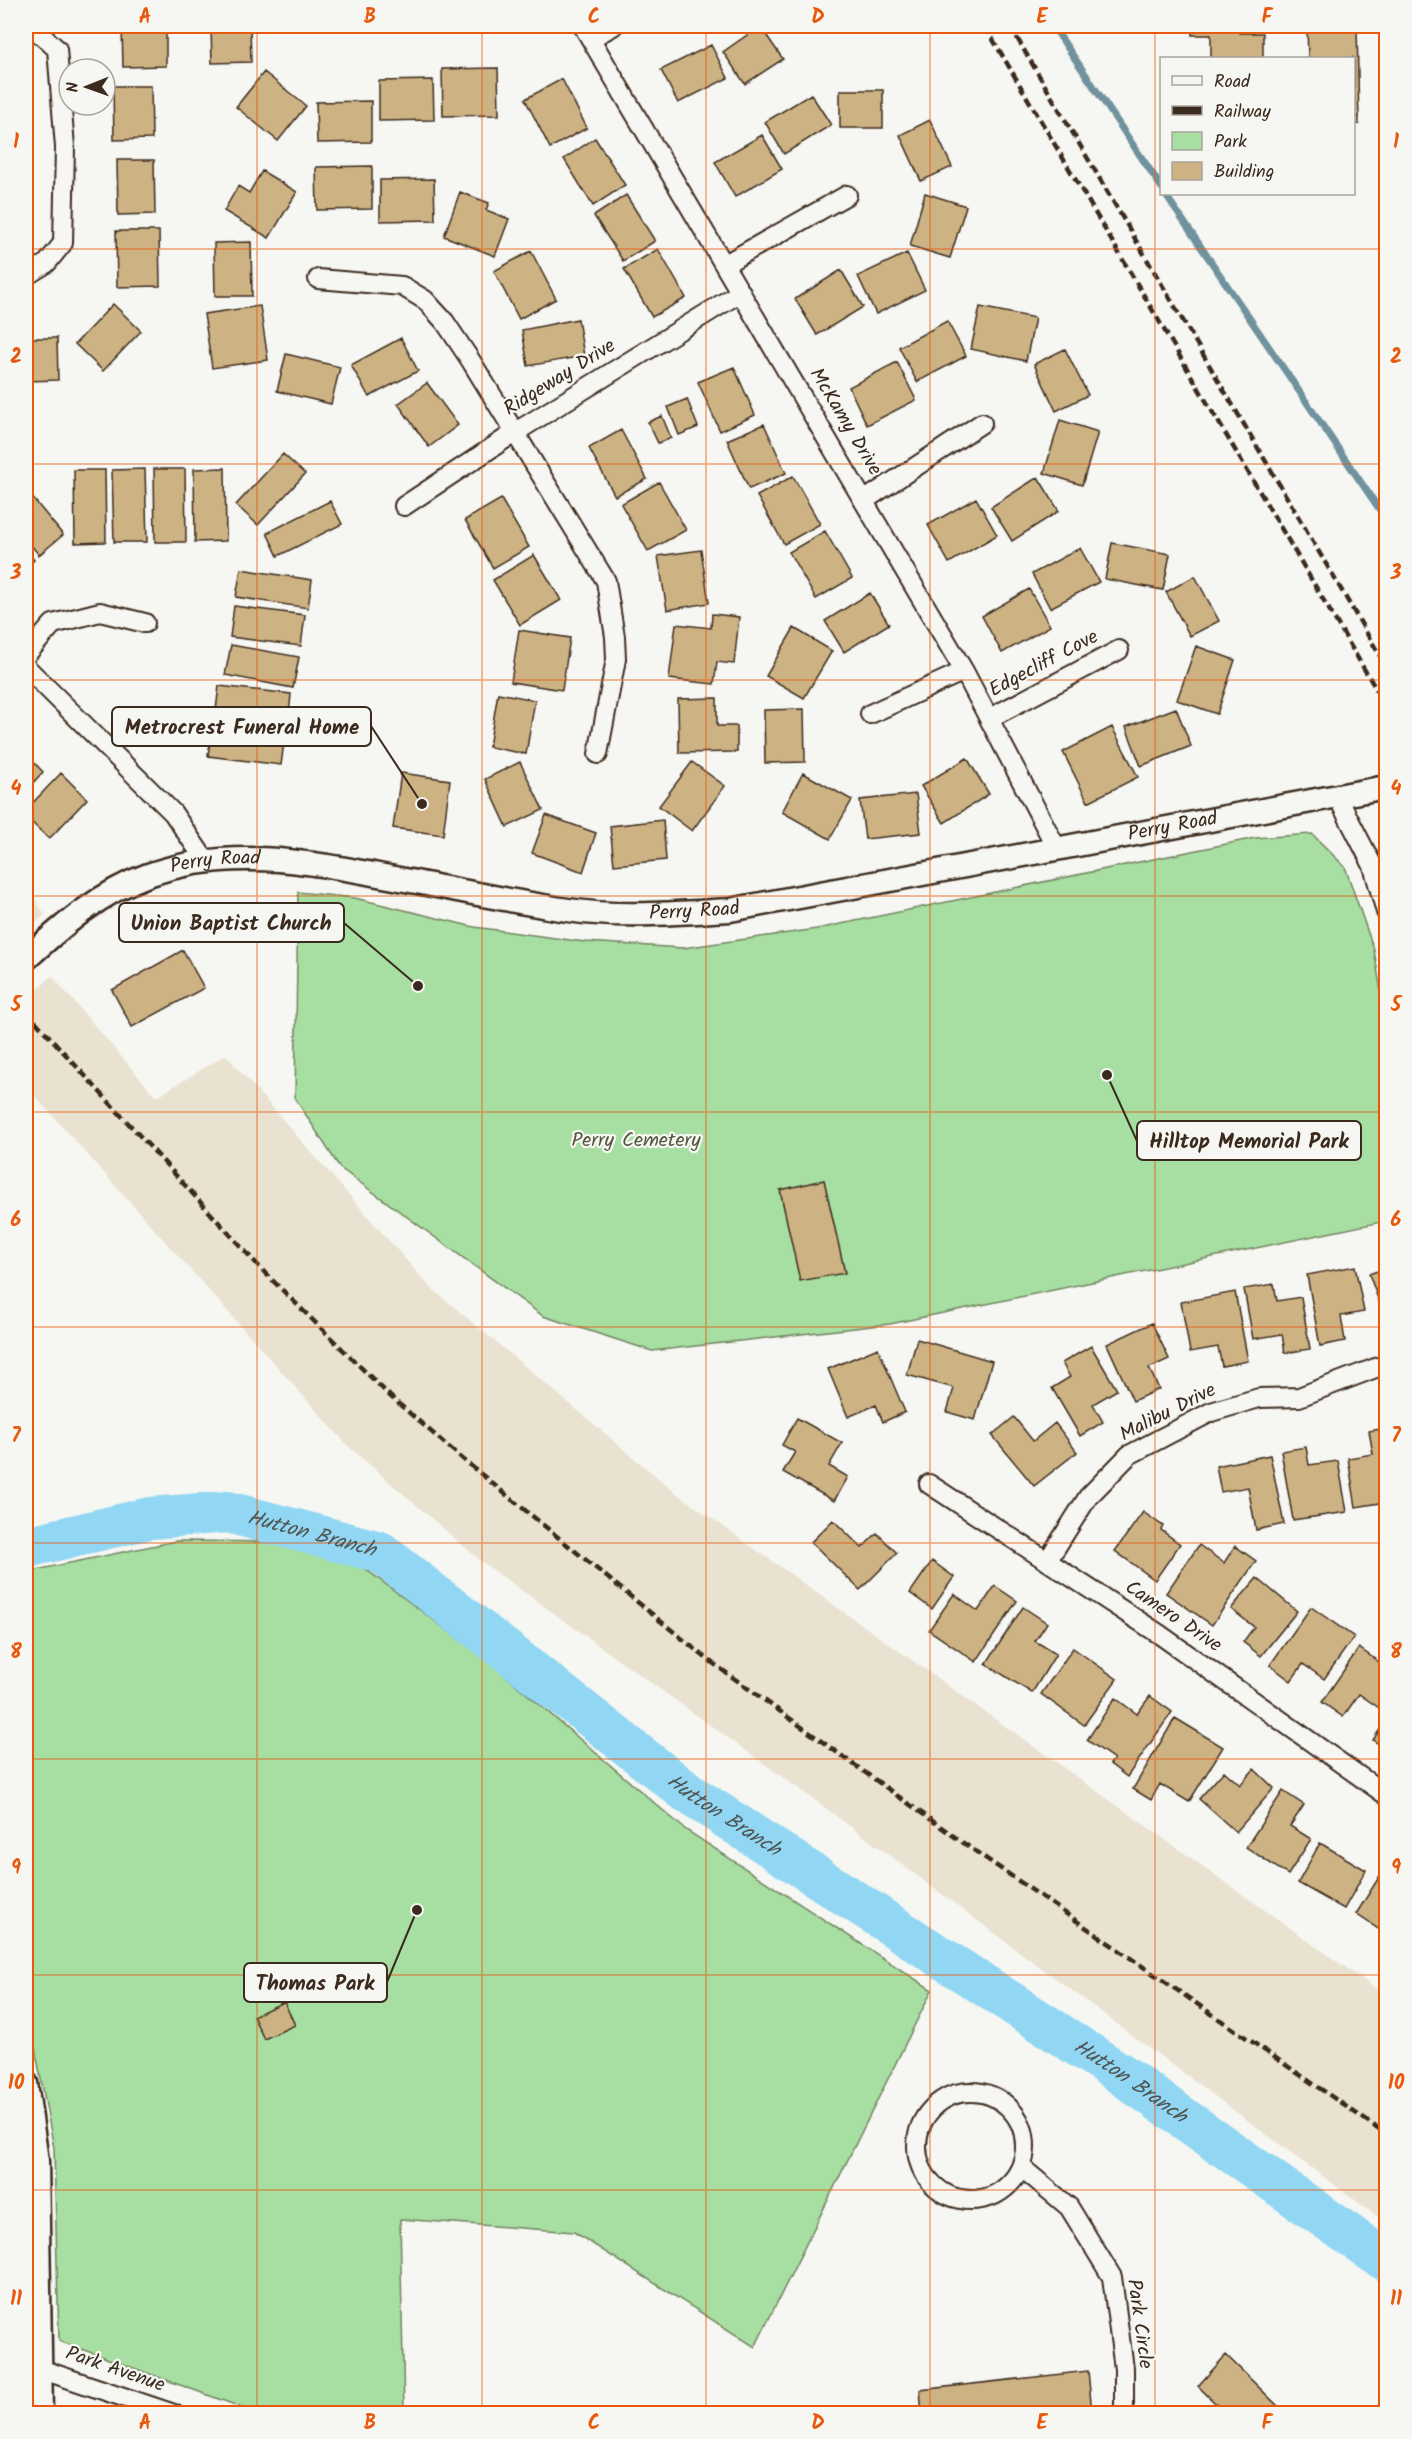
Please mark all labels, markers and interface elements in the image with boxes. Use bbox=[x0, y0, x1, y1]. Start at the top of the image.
text: A bbox=[139, 2, 151, 34]
text: B bbox=[364, 2, 376, 34]
text: C bbox=[588, 2, 600, 34]
text: D bbox=[811, 2, 825, 34]
text: E bbox=[1036, 2, 1048, 34]
text: F bbox=[1262, 2, 1274, 34]
north arrow bbox=[57, 57, 117, 117]
legend bbox=[1160, 57, 1355, 195]
text: Road bbox=[1214, 68, 1251, 97]
text: N bbox=[61, 82, 86, 93]
text: Railway bbox=[1214, 98, 1271, 127]
text: 1 bbox=[13, 127, 19, 159]
text: 1 bbox=[1393, 127, 1399, 159]
text: Park bbox=[1214, 128, 1247, 157]
text: Building bbox=[1214, 158, 1274, 187]
street label: Ridgeway Drive bbox=[498, 331, 622, 425]
text: 2 bbox=[10, 342, 22, 374]
text: 2 bbox=[1390, 342, 1402, 374]
street label: McKamy Drive bbox=[800, 362, 890, 482]
text: 3 bbox=[10, 558, 22, 590]
text: 3 bbox=[1390, 558, 1402, 590]
street label: Edgecliff Cove bbox=[983, 622, 1105, 706]
callout: Metrocrest Funeral Home bbox=[112, 707, 371, 746]
text: Metrocrest Funeral Home bbox=[125, 712, 359, 745]
text: 4 bbox=[11, 774, 22, 806]
text: 4 bbox=[1391, 774, 1402, 806]
street label: Perry Road bbox=[1125, 803, 1221, 851]
street label: Perry Road bbox=[167, 843, 262, 884]
street label: Perry Road bbox=[649, 892, 744, 930]
callout: Union Baptist Church bbox=[119, 903, 344, 942]
text: Union Baptist Church bbox=[131, 908, 332, 941]
text: 5 bbox=[10, 990, 23, 1022]
text: 5 bbox=[1390, 990, 1403, 1022]
callout: Hilltop Memorial Park bbox=[1137, 1121, 1361, 1160]
park label: Perry Cemetery bbox=[571, 1125, 701, 1157]
text: Hilltop Memorial Park bbox=[1149, 1126, 1349, 1159]
text: 6 bbox=[11, 1205, 22, 1237]
text: 6 bbox=[1391, 1205, 1402, 1237]
street label: Malibu Drive bbox=[1114, 1375, 1222, 1451]
text: 7 bbox=[11, 1421, 21, 1453]
text: 7 bbox=[1391, 1421, 1401, 1453]
water label: Hutton Branch bbox=[244, 1501, 381, 1567]
street label: Camero Drive bbox=[1118, 1573, 1228, 1661]
text: 8 bbox=[10, 1637, 22, 1669]
text: 8 bbox=[1390, 1637, 1402, 1669]
water label: Hutton Branch bbox=[659, 1765, 789, 1867]
text: 9 bbox=[11, 1853, 21, 1885]
text: 9 bbox=[1391, 1853, 1401, 1885]
callout: Thomas Park bbox=[244, 1963, 387, 2002]
text: Thomas Park bbox=[256, 1968, 375, 2001]
water label: Hutton Branch bbox=[1067, 2031, 1195, 2133]
text: 10 bbox=[8, 2068, 25, 2100]
text: 10 bbox=[1388, 2068, 1405, 2100]
street label: Park Circle bbox=[1117, 2277, 1161, 2371]
text: 11 bbox=[10, 2284, 22, 2316]
text: 11 bbox=[1390, 2284, 1402, 2316]
street label: Park Avenue bbox=[61, 2338, 169, 2402]
text: A bbox=[139, 2408, 151, 2439]
text: B bbox=[364, 2408, 376, 2439]
text: C bbox=[588, 2408, 600, 2439]
text: D bbox=[811, 2408, 825, 2439]
text: E bbox=[1036, 2408, 1048, 2439]
text: F bbox=[1262, 2408, 1274, 2439]

